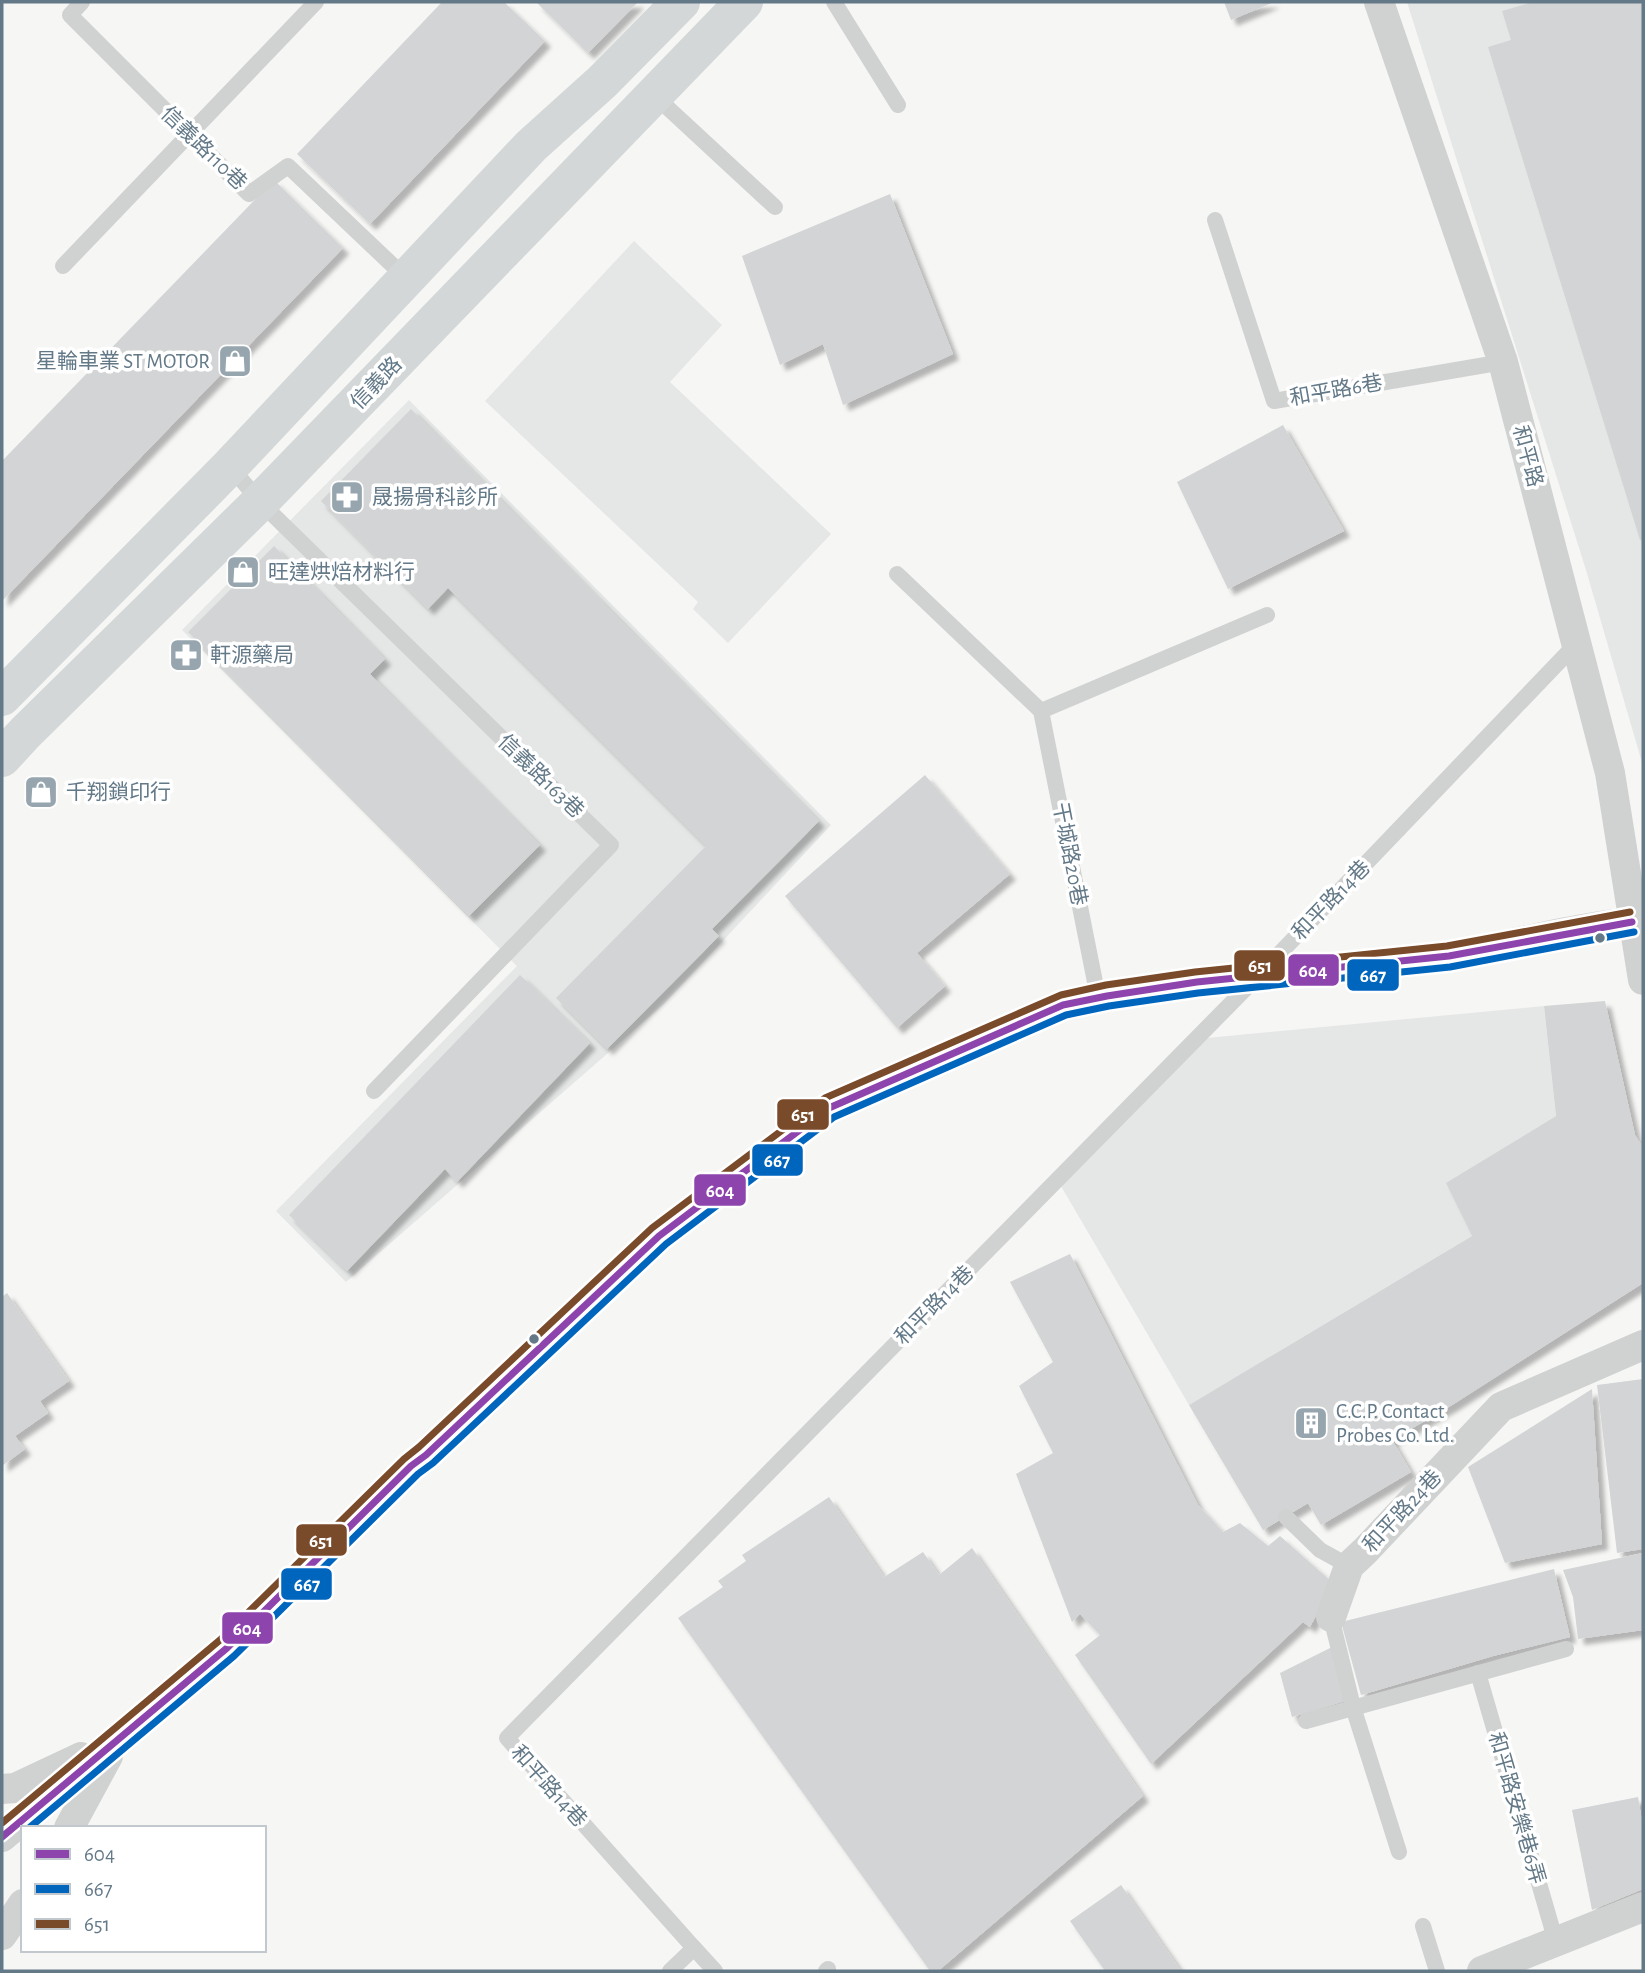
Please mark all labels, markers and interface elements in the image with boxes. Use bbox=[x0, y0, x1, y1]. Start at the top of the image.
street label: 信義路110巷 bbox=[157, 102, 251, 194]
shop icon: 星輪車業 ST MOTOR bbox=[216, 342, 254, 380]
place label: 星輪車業 ST MOTOR bbox=[36, 350, 210, 372]
street label: 信義路 bbox=[346, 353, 406, 413]
street label: 和平路6巷 bbox=[1288, 371, 1384, 409]
street label: 和平路 bbox=[1509, 423, 1547, 489]
pharmacy icon: 晟揚骨科診所 bbox=[328, 478, 366, 516]
place label: 晟揚骨科診所 bbox=[372, 486, 498, 508]
shop icon: 旺達烘焙材料行 bbox=[224, 553, 262, 591]
place label: 旺達烘焙材料行 bbox=[268, 561, 415, 583]
pharmacy icon: 軒源藥局 bbox=[167, 636, 205, 674]
place label: 軒源藥局 bbox=[210, 644, 294, 666]
street label: 信義路163巷 bbox=[494, 730, 588, 822]
shop icon: 千翔鎖印行 bbox=[22, 773, 60, 811]
place label: 千翔鎖印行 bbox=[66, 781, 171, 803]
street label: 干城路20巷 bbox=[1049, 801, 1091, 907]
street label: 和平路14巷 bbox=[1288, 856, 1374, 944]
unlabelled marker bbox=[1593, 931, 1607, 945]
line badge: 651 bbox=[1233, 949, 1286, 982]
line badge: 604 bbox=[1287, 953, 1340, 987]
text: 651 bbox=[1248, 957, 1272, 976]
line badge: 667 bbox=[1346, 958, 1400, 992]
text: 604 bbox=[1299, 962, 1328, 981]
text: 667 bbox=[1360, 967, 1386, 986]
line badge: 651 bbox=[776, 1098, 830, 1131]
text: 651 bbox=[791, 1106, 815, 1125]
line badge: 667 bbox=[751, 1143, 804, 1177]
text: 667 bbox=[764, 1152, 790, 1171]
line badge: 604 bbox=[693, 1173, 747, 1207]
text: 604 bbox=[706, 1182, 735, 1201]
street label: 和平路14巷 bbox=[890, 1261, 978, 1349]
unlabelled marker bbox=[527, 1332, 541, 1346]
place label: C.C.P. Contact Probes Co. Ltd. bbox=[1336, 1401, 1454, 1446]
building icon: C.C.P. Contact Probes Co. Ltd. bbox=[1292, 1404, 1330, 1442]
street label: 和平路24巷 bbox=[1359, 1466, 1445, 1556]
line badge: 651 bbox=[295, 1523, 348, 1557]
text: 651 bbox=[309, 1532, 333, 1551]
line badge: 667 bbox=[280, 1567, 333, 1601]
text: 667 bbox=[294, 1576, 320, 1595]
line badge: 604 bbox=[221, 1611, 274, 1645]
text: 604 bbox=[233, 1620, 262, 1639]
street label: 和平路安樂巷6弄 bbox=[1485, 1730, 1549, 1886]
street label: 和平路14巷 bbox=[507, 1741, 591, 1831]
legend bbox=[21, 1826, 266, 1952]
text: 604 bbox=[84, 1844, 115, 1865]
text: 667 bbox=[84, 1879, 113, 1900]
text: 651 bbox=[84, 1914, 110, 1935]

